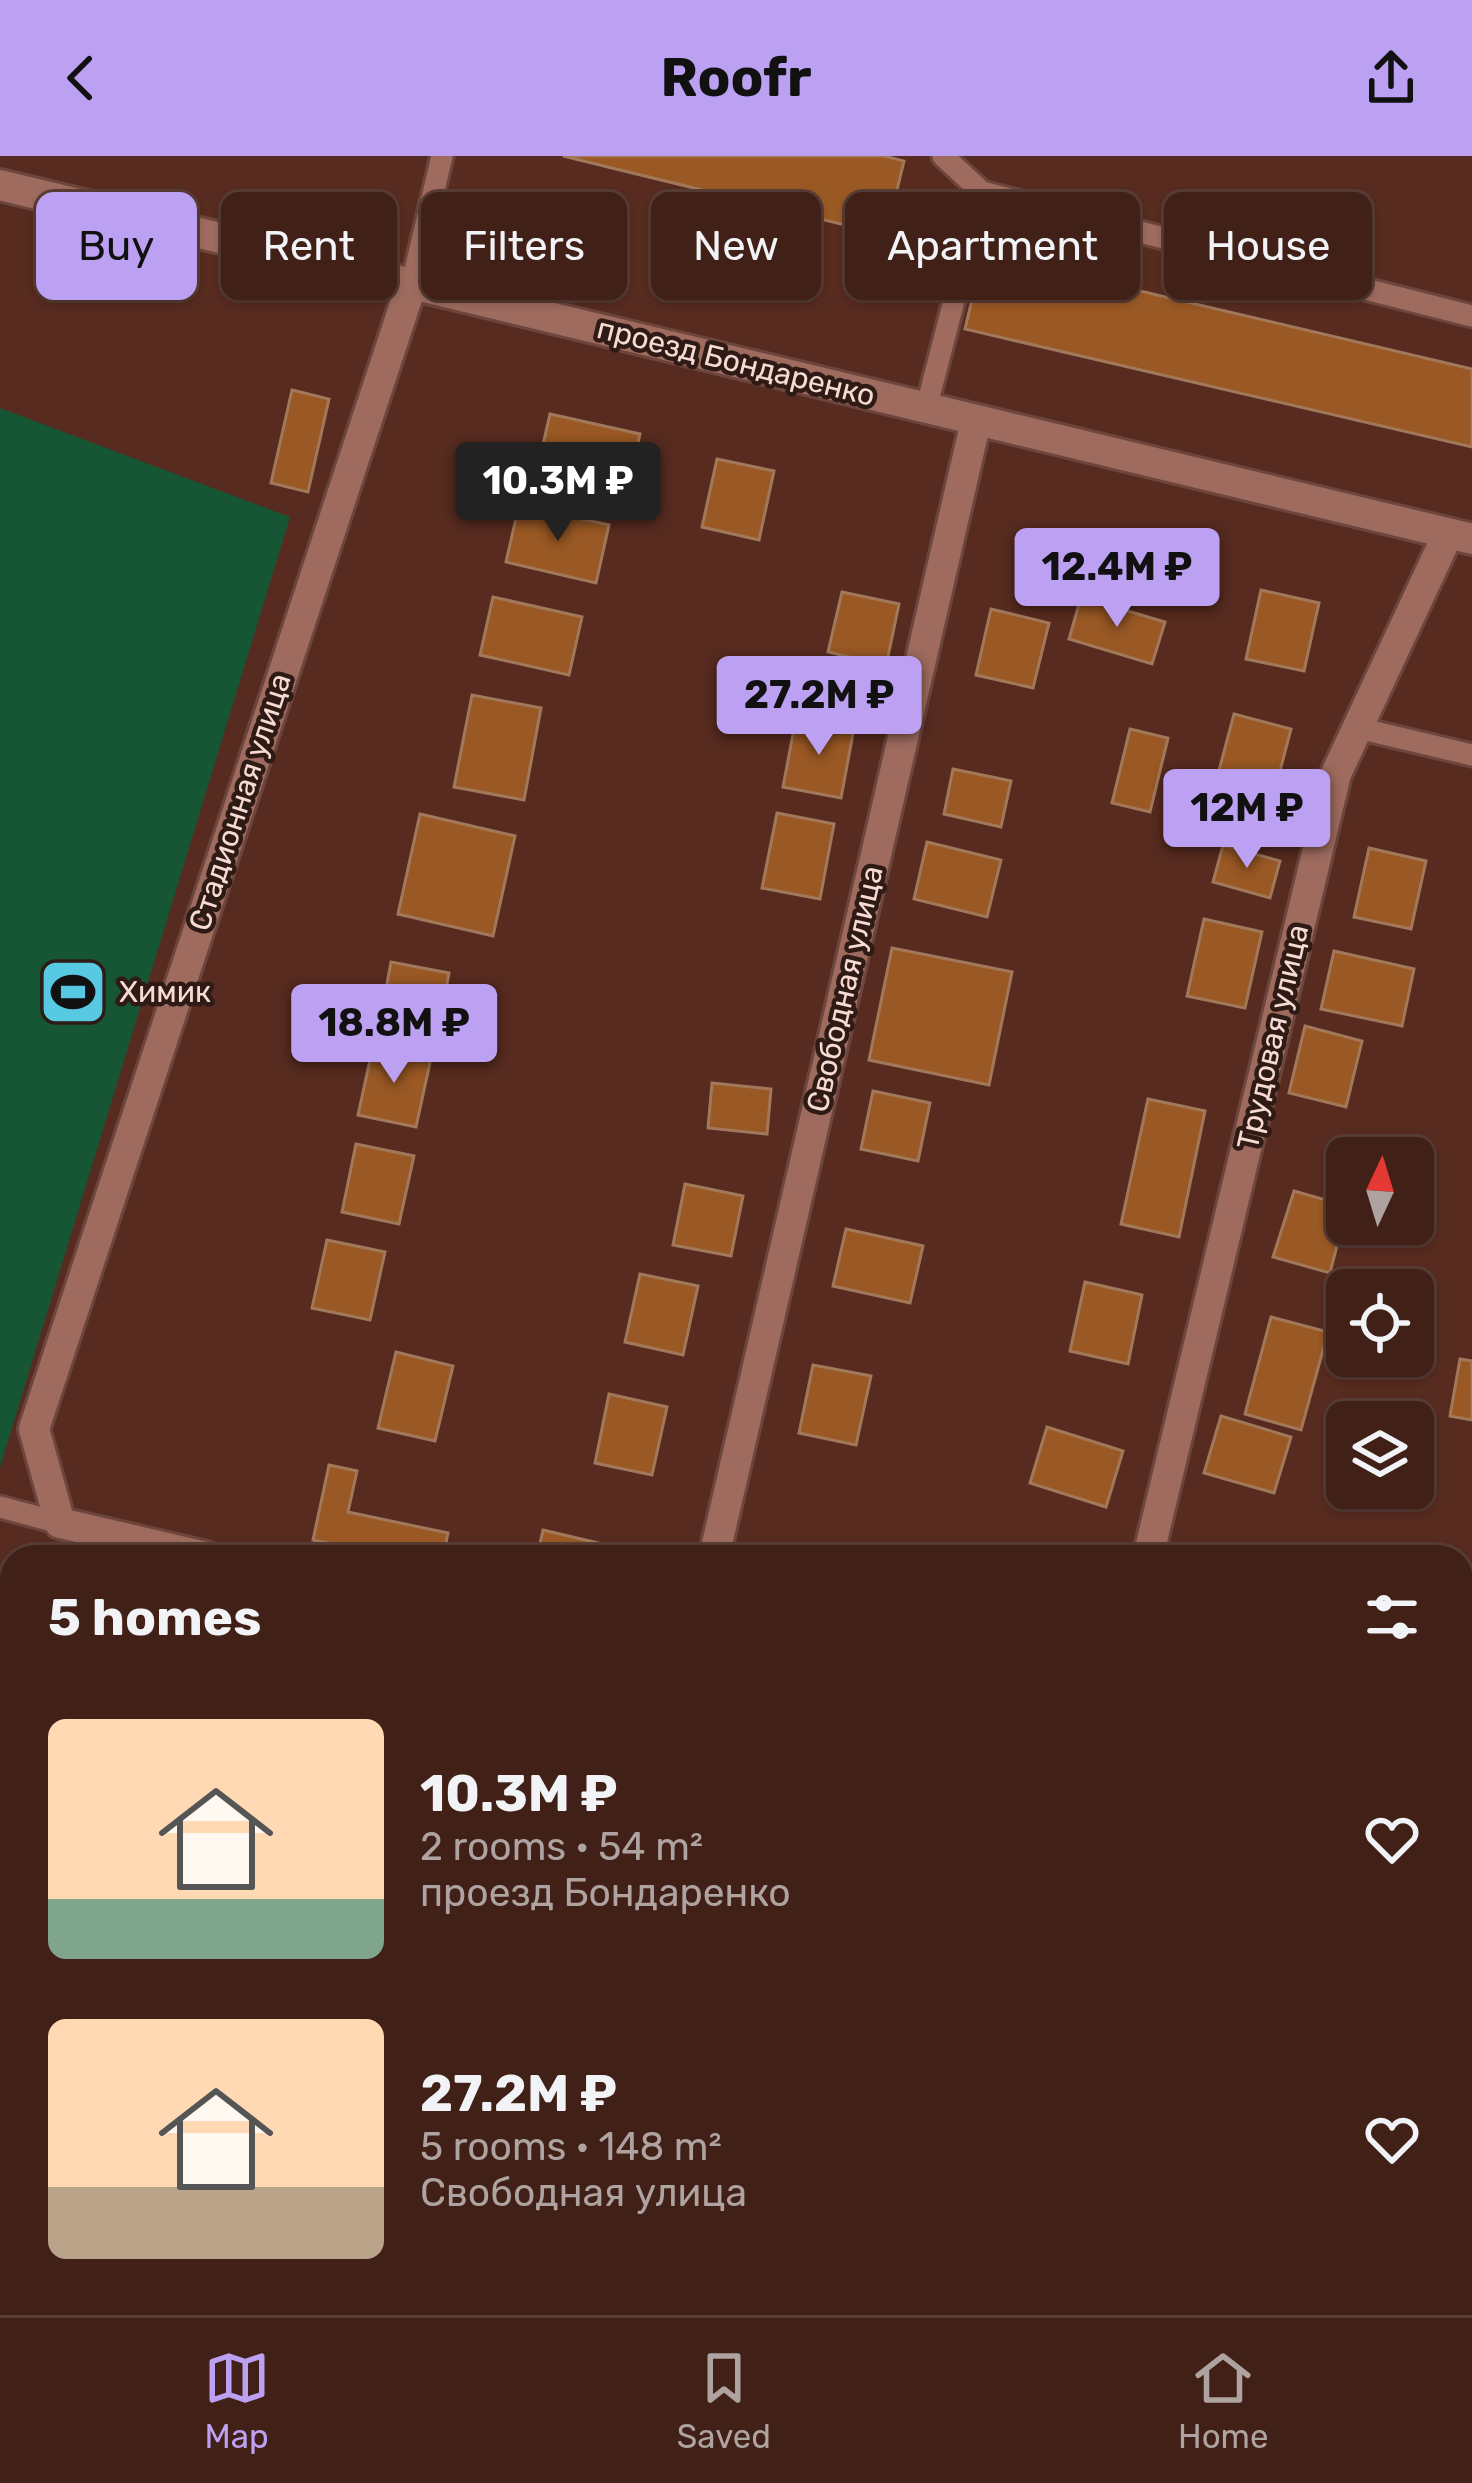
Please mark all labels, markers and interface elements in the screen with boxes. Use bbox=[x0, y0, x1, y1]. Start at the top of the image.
icon: back bbox=[48, 45, 114, 111]
icon: share bbox=[1358, 45, 1424, 111]
text: Roofr bbox=[660, 46, 812, 110]
chip: Buy bbox=[36, 192, 197, 300]
chip: Rent bbox=[221, 192, 397, 300]
chip: Filters bbox=[421, 192, 627, 300]
chip: New bbox=[651, 192, 821, 300]
chip: Apartment bbox=[845, 192, 1140, 300]
chip: House bbox=[1164, 192, 1372, 300]
street label: проезд Бондаренко bbox=[593, 310, 879, 414]
pin: 10.3M ₽ bbox=[447, 442, 669, 544]
text: 10.3M ₽ bbox=[482, 458, 634, 504]
pin: 12.4M ₽ bbox=[1006, 528, 1228, 630]
text: 12.4M ₽ bbox=[1042, 544, 1192, 590]
pin: 27.2M ₽ bbox=[708, 656, 930, 758]
street label: Стадионная улица bbox=[181, 669, 299, 935]
text: 27.2M ₽ bbox=[744, 672, 894, 718]
pin: 12M ₽ bbox=[1163, 769, 1331, 871]
text: 12M ₽ bbox=[1190, 785, 1304, 831]
street label: Свободная улица bbox=[799, 862, 891, 1116]
street label: Трудовая улица bbox=[1230, 921, 1316, 1153]
sports icon: Химик bbox=[38, 957, 108, 1027]
place label: Химик bbox=[119, 974, 211, 1010]
pin: 18.8M ₽ bbox=[283, 984, 505, 1086]
text: 18.8M ₽ bbox=[318, 1000, 470, 1046]
north arrow bbox=[1326, 1137, 1434, 1245]
map controls bbox=[1326, 1137, 1434, 1509]
button: locate bbox=[1326, 1269, 1434, 1377]
button: layers bbox=[1326, 1401, 1434, 1509]
icon: filters bbox=[1359, 1584, 1425, 1650]
text: 5 homes bbox=[48, 1587, 261, 1648]
text: 10.3M ₽ bbox=[420, 1763, 618, 1824]
icon: home bbox=[144, 1767, 288, 1911]
icon: heart bbox=[1359, 1806, 1425, 1872]
text: 2 rooms · 54 m² bbox=[420, 1824, 703, 1870]
text: проезд Бондаренко bbox=[420, 1870, 791, 1916]
text: 27.2M ₽ bbox=[420, 2063, 617, 2124]
icon: home bbox=[144, 2067, 288, 2211]
icon: heart bbox=[1359, 2106, 1425, 2172]
text: 5 rooms · 148 m² bbox=[420, 2124, 722, 2170]
text: Свободная улица bbox=[420, 2170, 747, 2216]
tab: Map bbox=[204, 2345, 270, 2456]
tab: Saved bbox=[677, 2345, 771, 2456]
tab: Home bbox=[1178, 2345, 1268, 2456]

